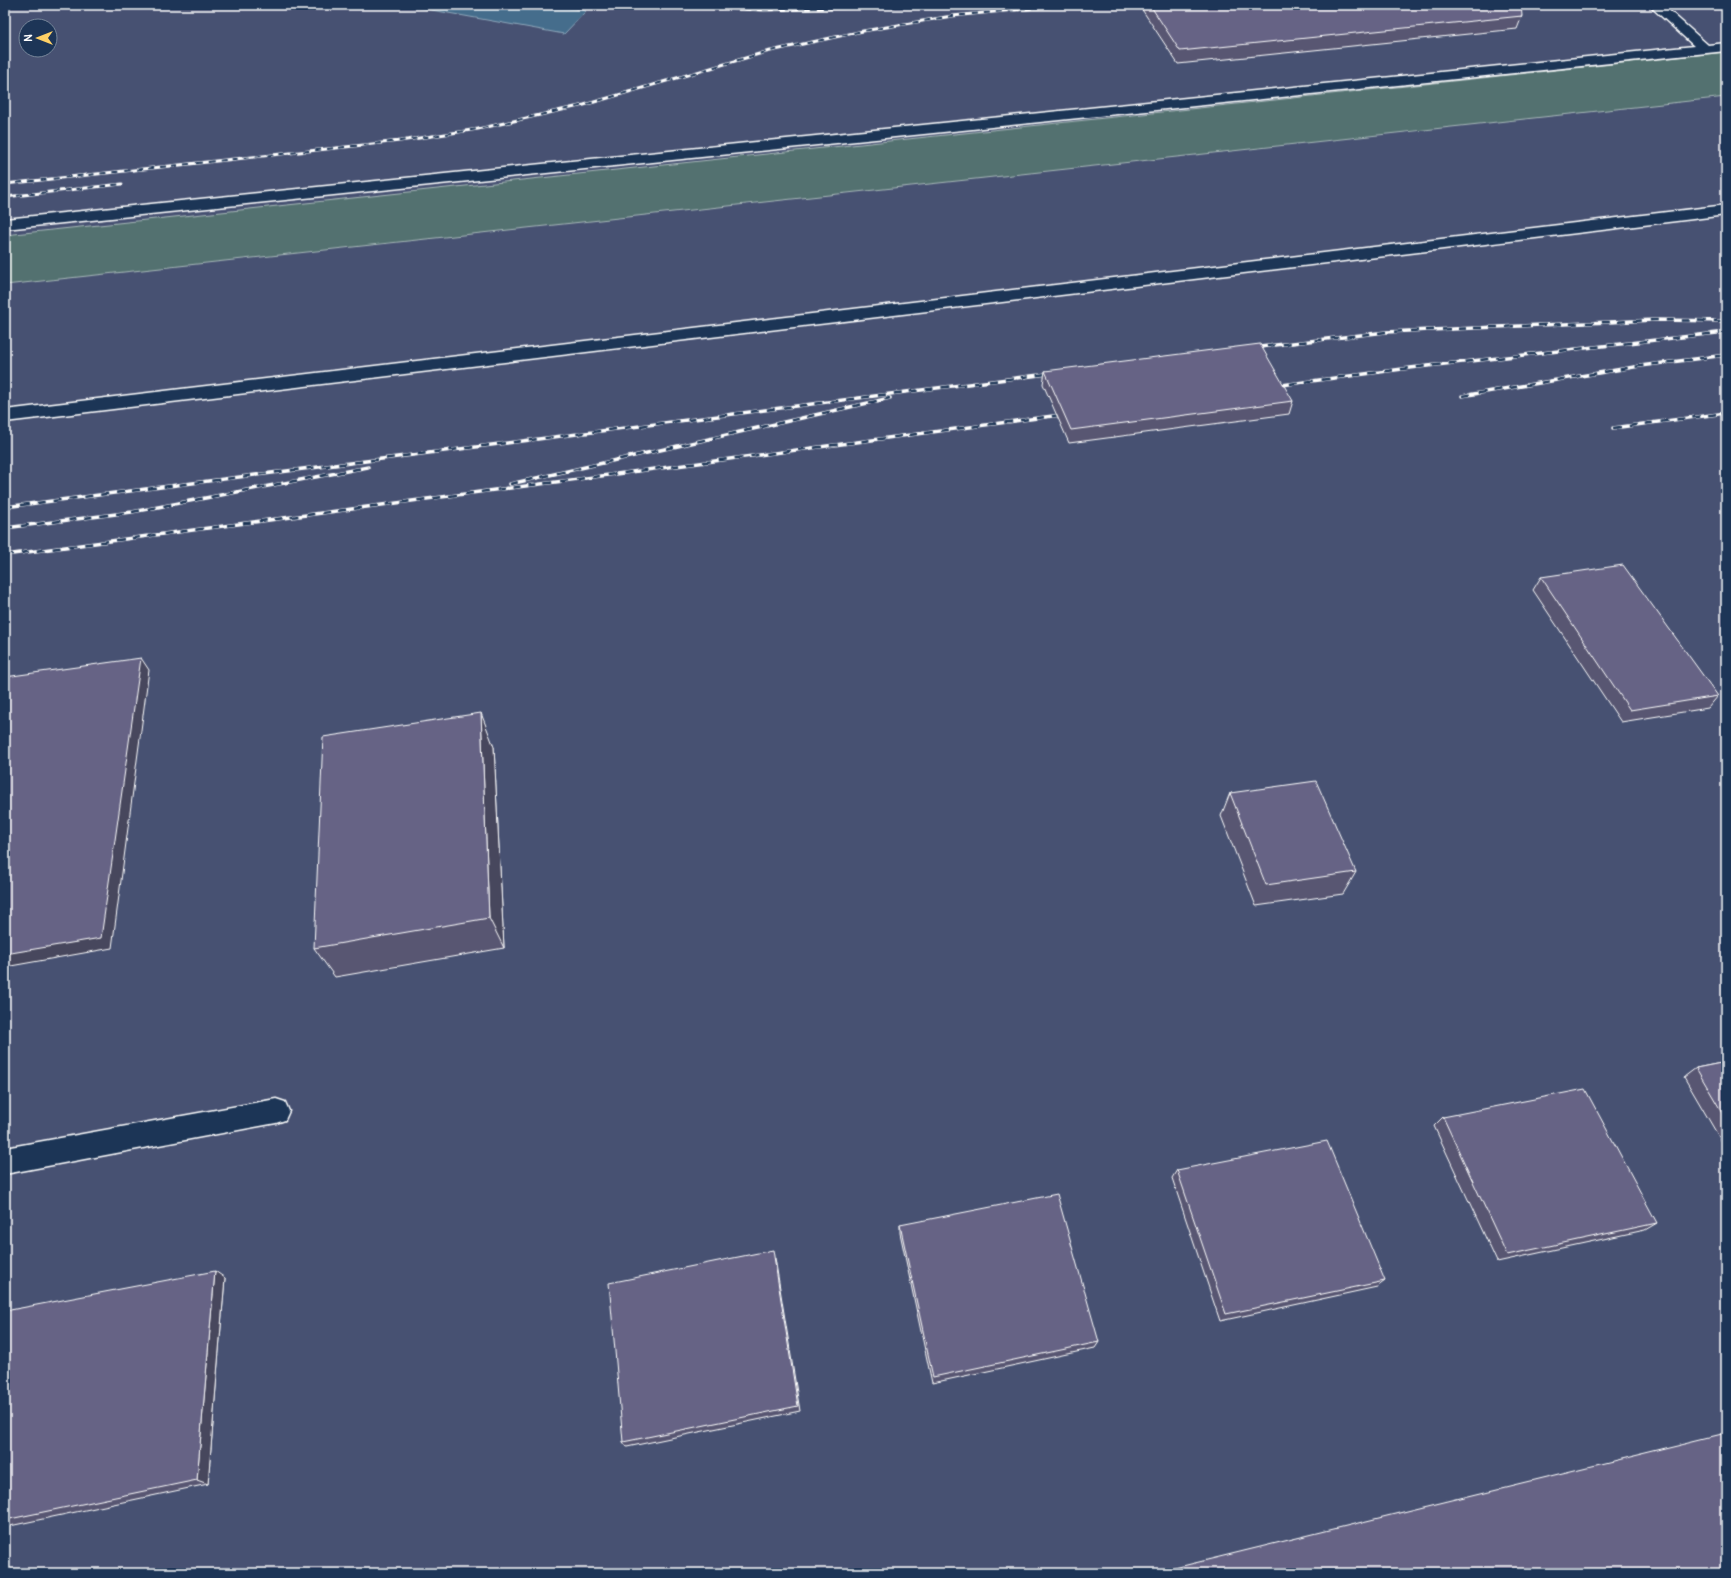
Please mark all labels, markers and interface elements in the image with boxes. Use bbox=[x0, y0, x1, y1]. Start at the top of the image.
north arrow bbox=[18, 18, 58, 58]
text: N bbox=[22, 34, 35, 42]

